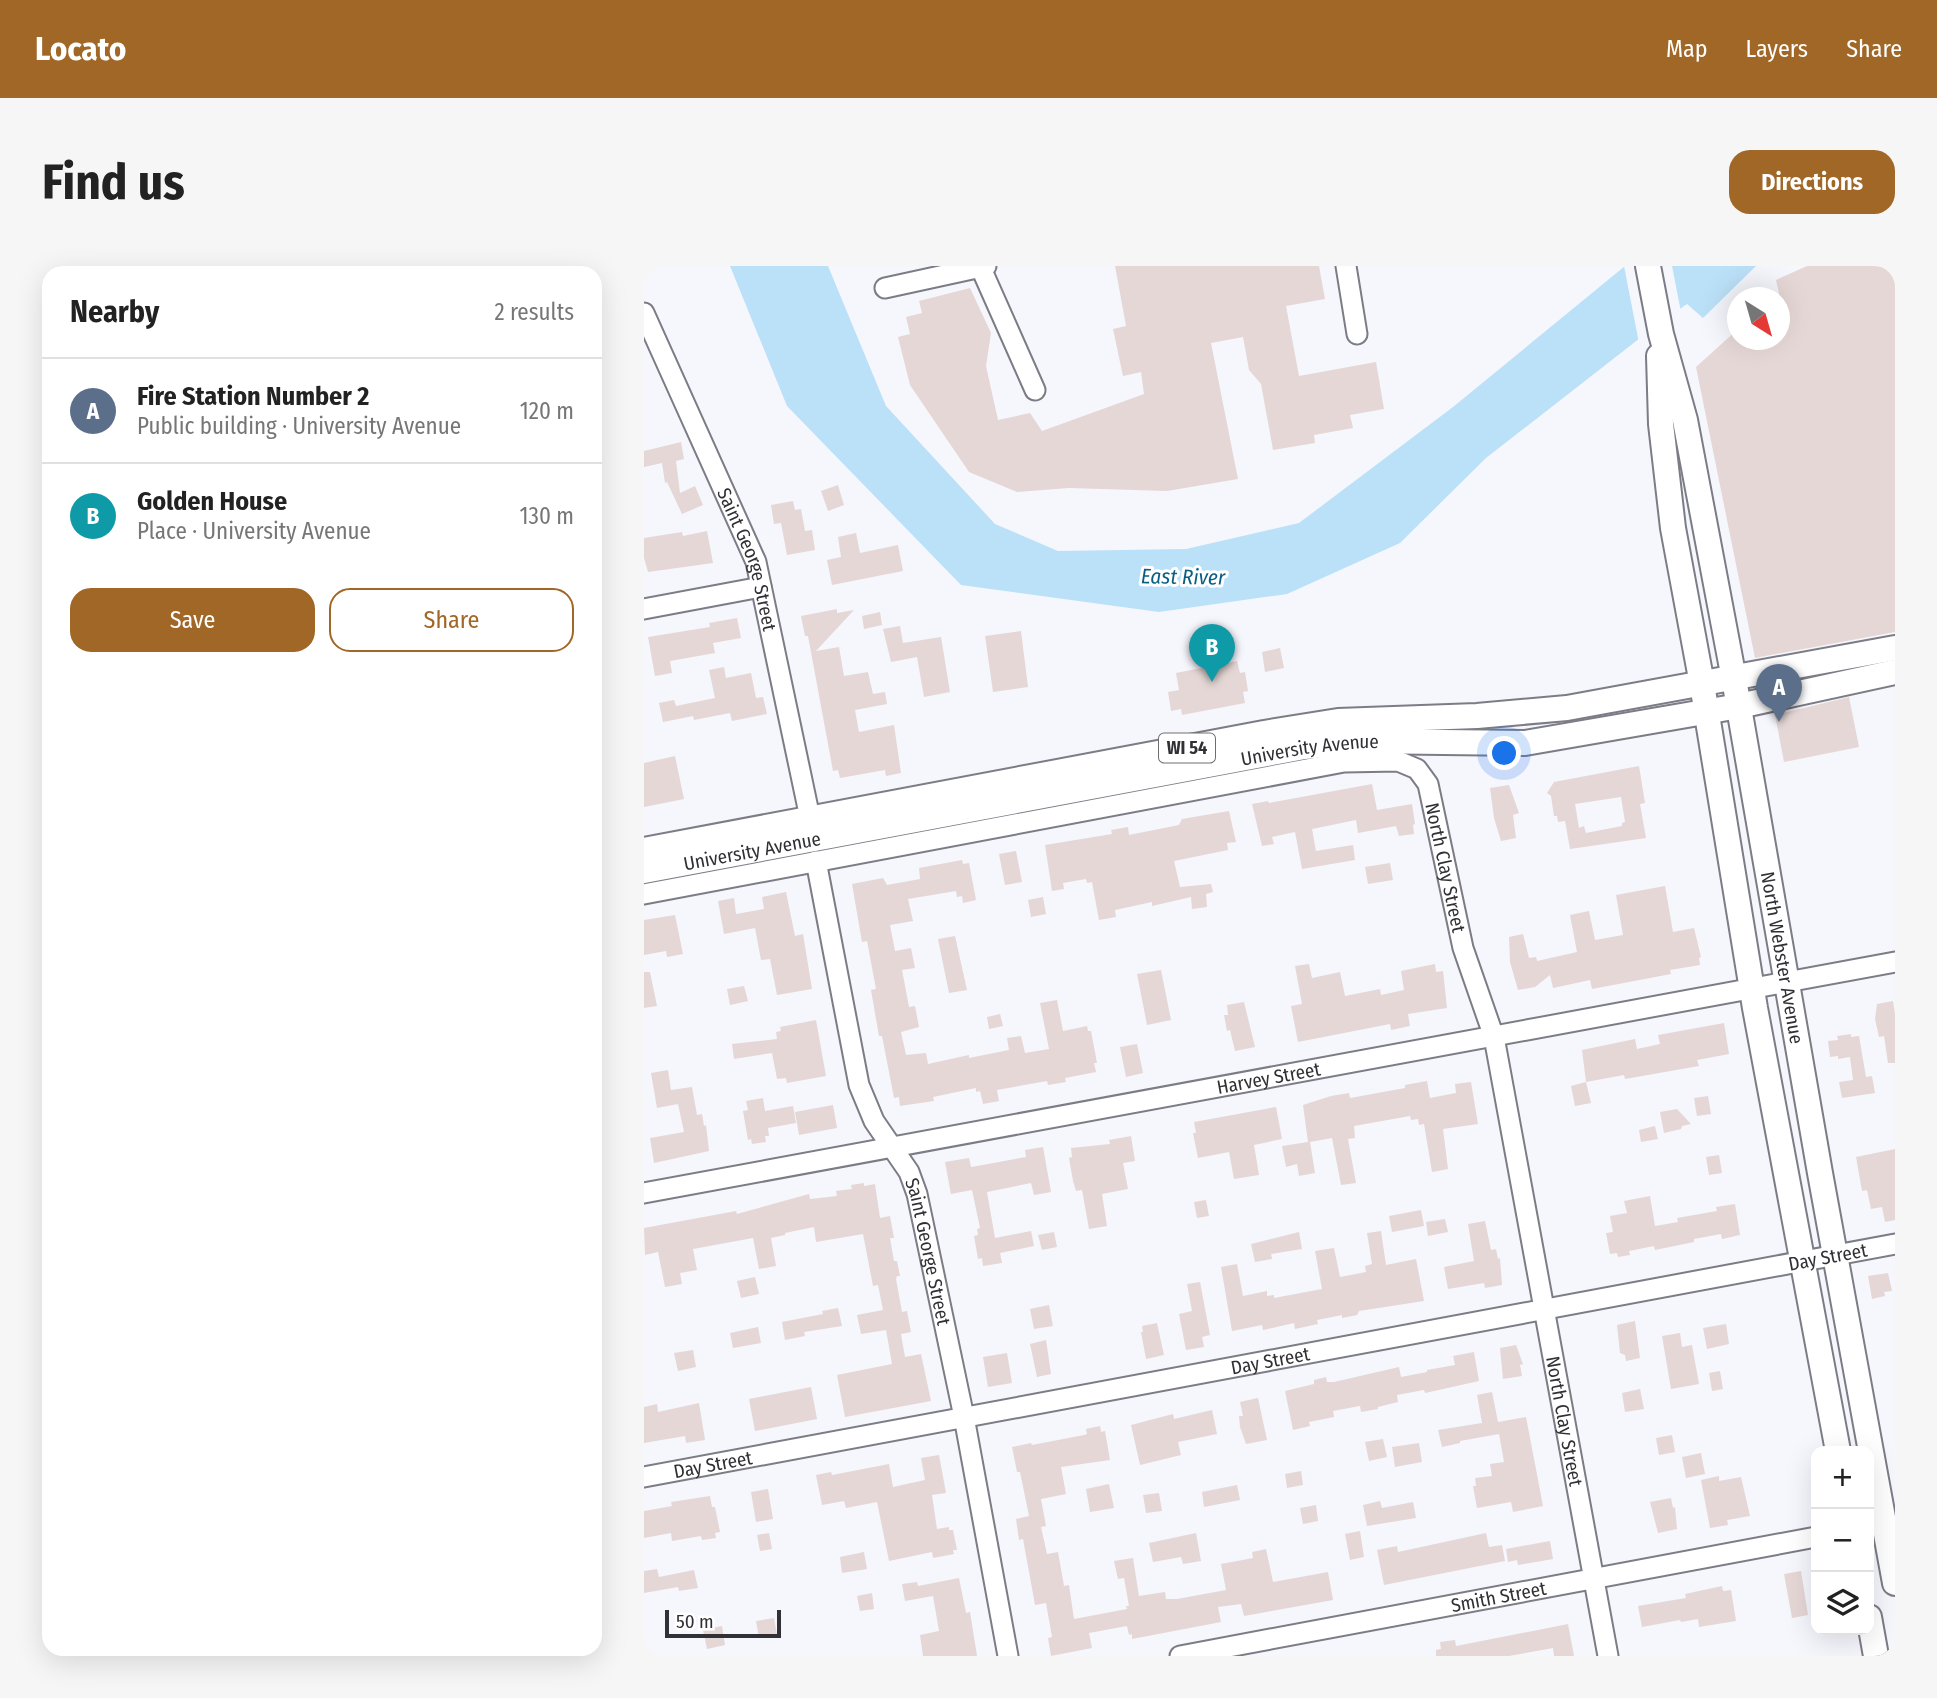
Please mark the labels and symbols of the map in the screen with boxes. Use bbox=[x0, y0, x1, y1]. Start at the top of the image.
north arrow bbox=[1727, 287, 1790, 350]
street label: Saint George Street bbox=[713, 484, 782, 634]
water label: East River bbox=[1141, 563, 1226, 591]
pin: B bbox=[1189, 624, 1235, 682]
pin: A bbox=[1756, 664, 1802, 722]
street label: University Avenue bbox=[1239, 729, 1379, 770]
road number: WI 54 bbox=[1159, 734, 1215, 762]
your location bbox=[1487, 736, 1521, 770]
street label: North Clay Street bbox=[1421, 801, 1471, 935]
street label: University Avenue bbox=[682, 827, 823, 875]
street label: North Webster Avenue bbox=[1756, 870, 1809, 1045]
street label: Harvey Street bbox=[1215, 1057, 1323, 1099]
street label: Saint George Street bbox=[901, 1175, 956, 1328]
street label: Day Street bbox=[1786, 1238, 1870, 1275]
street label: Day Street bbox=[1229, 1342, 1312, 1379]
street label: North Clay Street bbox=[1541, 1354, 1588, 1489]
street label: Day Street bbox=[672, 1445, 755, 1483]
street label: Smith Street bbox=[1449, 1576, 1549, 1617]
scale bar bbox=[665, 1607, 780, 1639]

